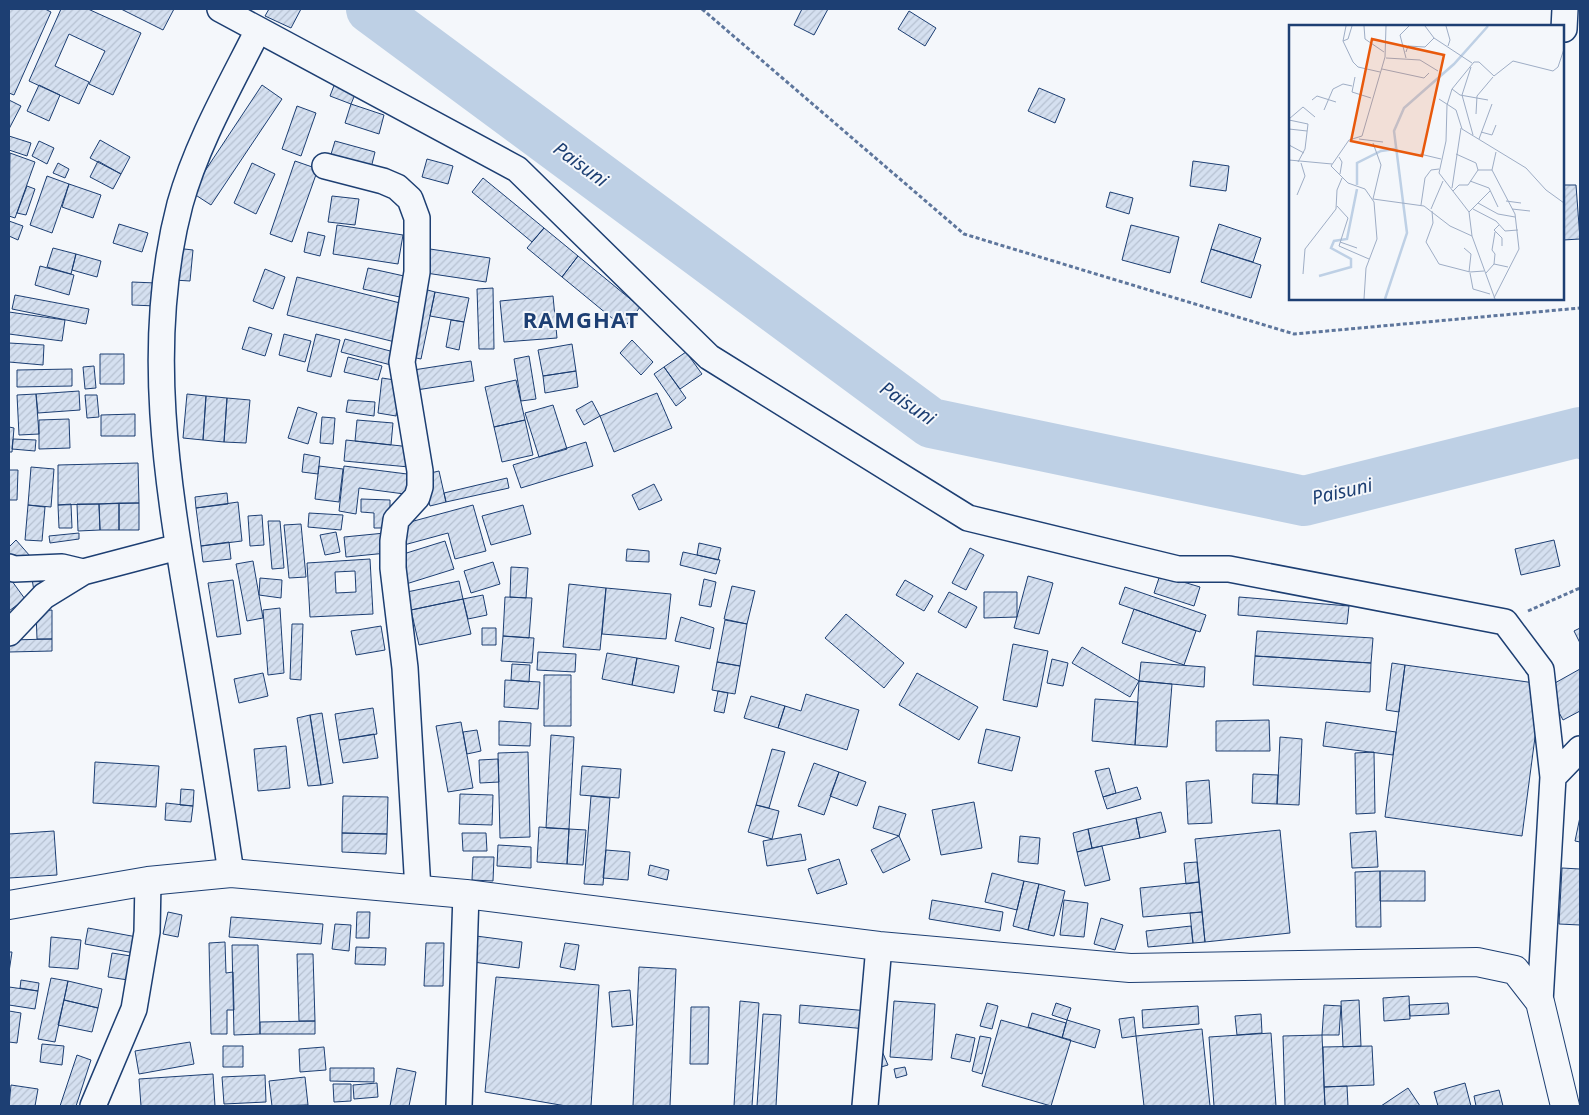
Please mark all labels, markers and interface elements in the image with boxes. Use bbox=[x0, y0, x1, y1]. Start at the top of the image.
inset map bbox=[1289, 25, 1564, 300]
water label: Paisuni bbox=[548, 135, 614, 193]
district label: RAMGHAT bbox=[523, 304, 639, 334]
water label: Paisuni bbox=[875, 375, 942, 432]
water label: Paisuni bbox=[1309, 471, 1376, 511]

